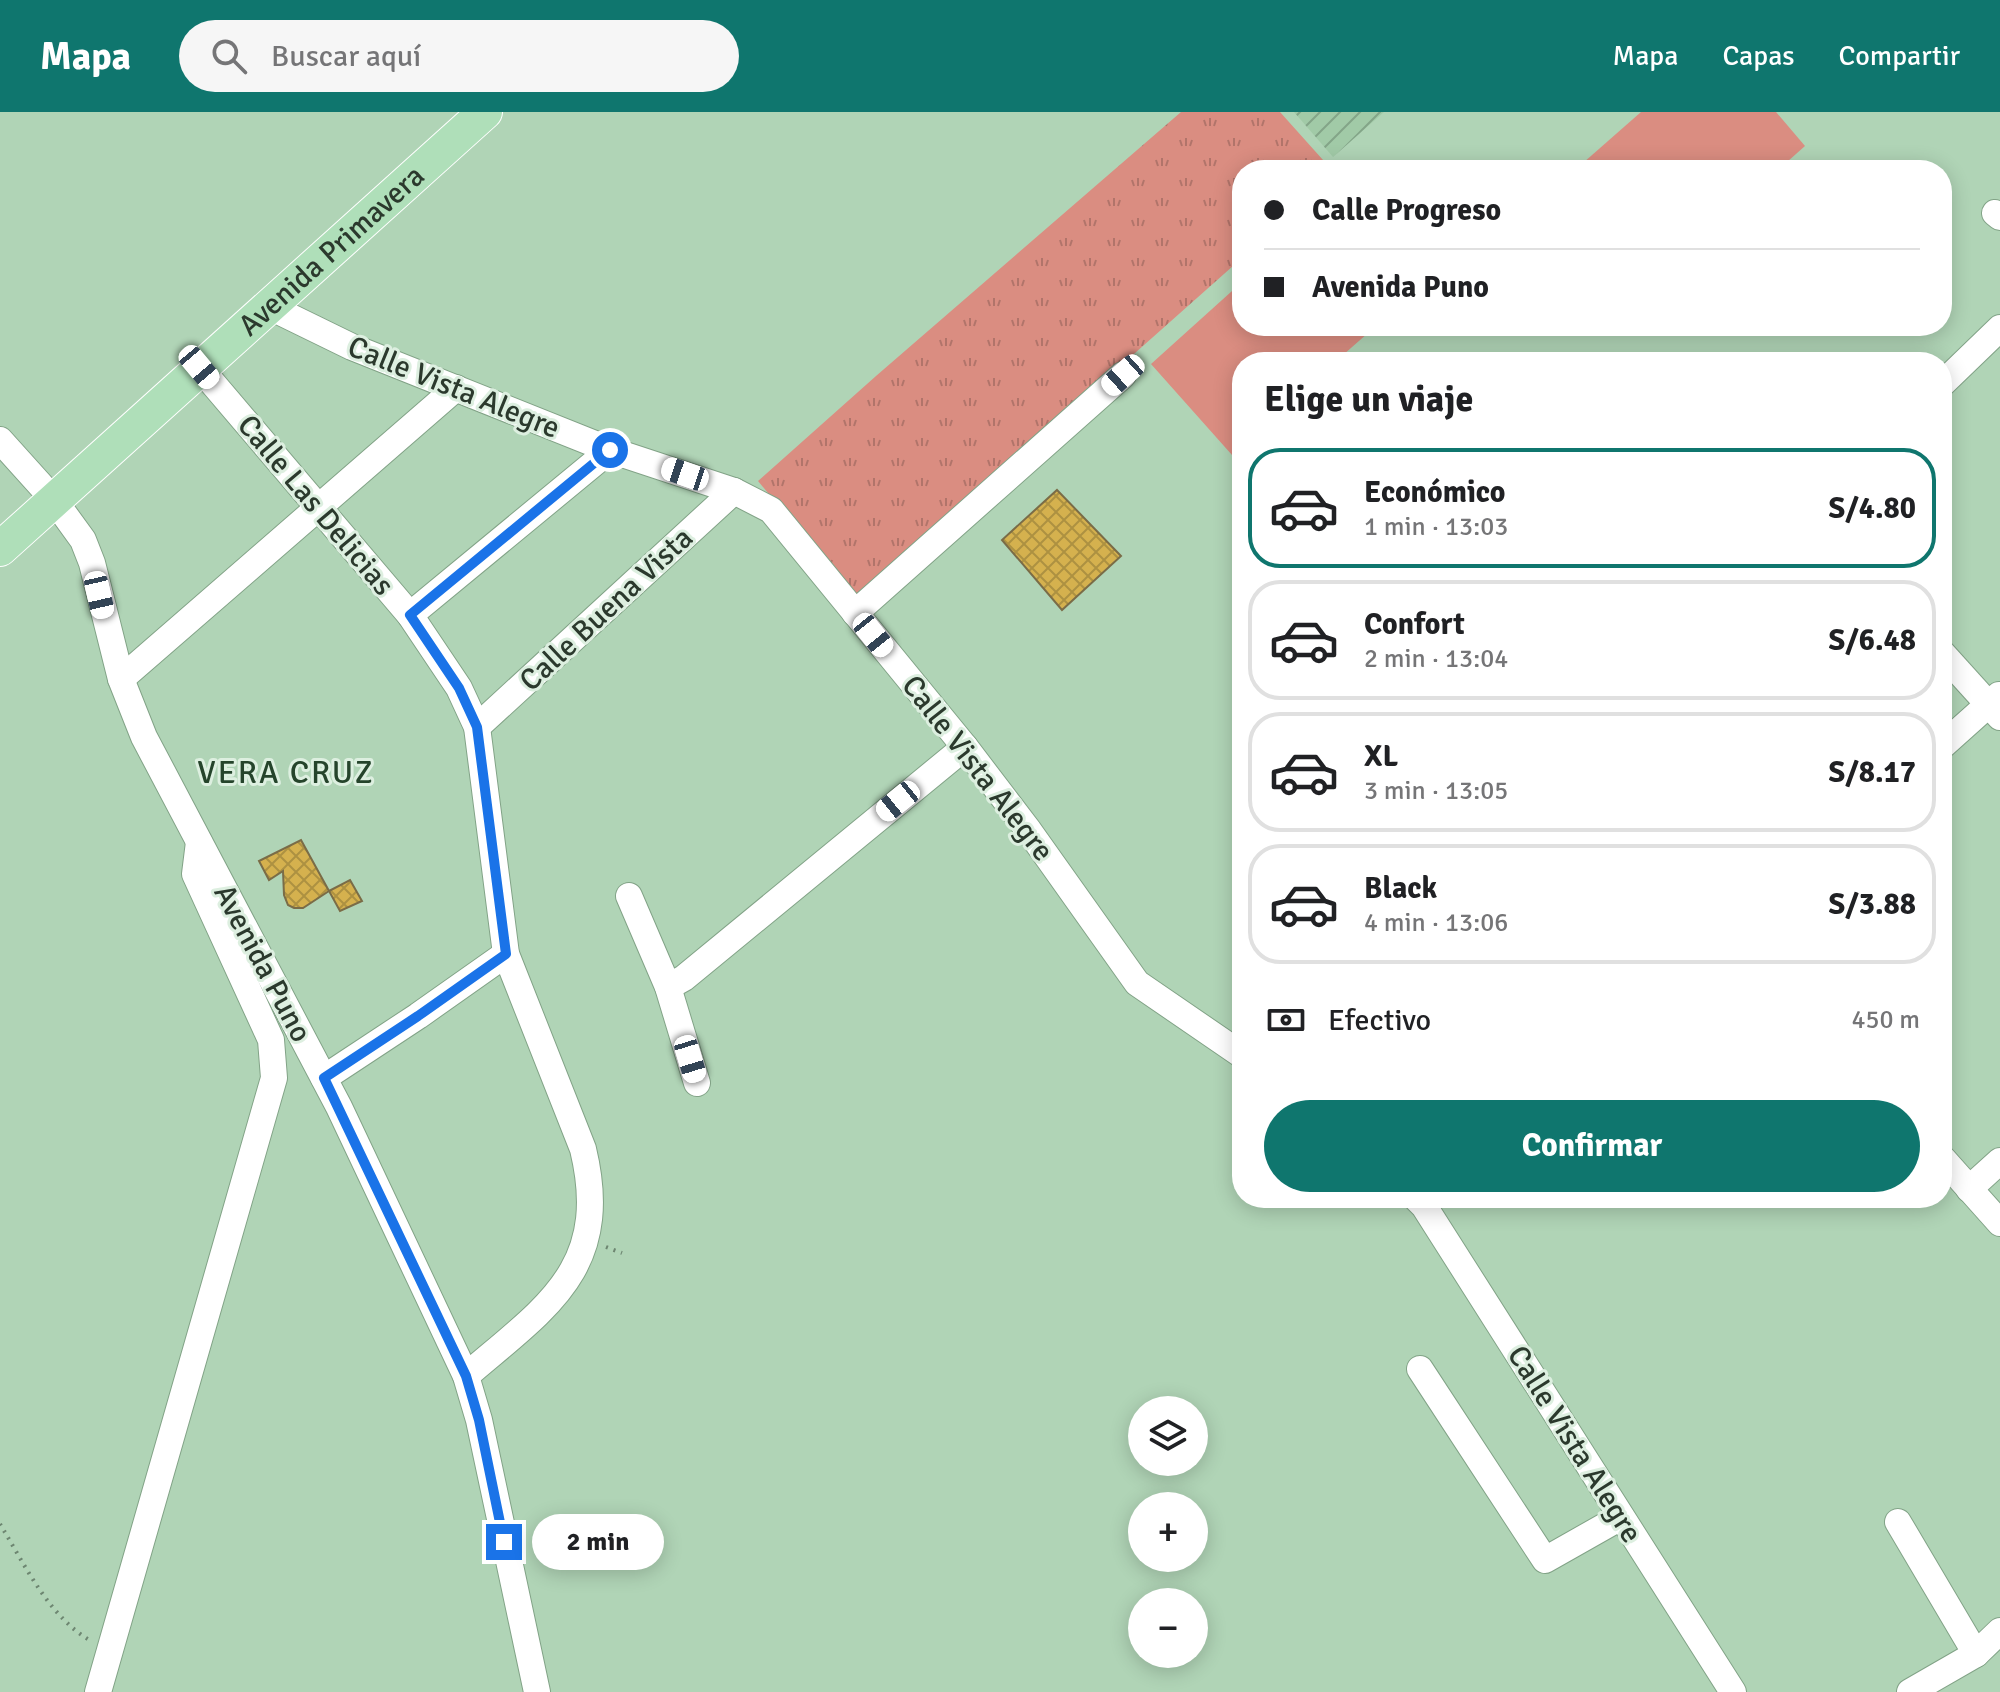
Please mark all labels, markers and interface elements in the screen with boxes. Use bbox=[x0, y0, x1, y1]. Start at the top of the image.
search box bbox=[179, 20, 739, 92]
text: Mapa bbox=[40, 33, 131, 80]
icon: search bbox=[207, 34, 251, 78]
text: Buscar aquí bbox=[271, 38, 421, 75]
text: Mapa bbox=[1613, 39, 1678, 73]
text: Capas bbox=[1722, 39, 1795, 73]
text: Compartir bbox=[1839, 39, 1960, 73]
street label: Avenida Primavera bbox=[231, 158, 432, 344]
text: Calle Progreso bbox=[1312, 192, 1501, 229]
text: Avenida Puno bbox=[1312, 269, 1489, 306]
street label: Calle Vista Alegre bbox=[342, 328, 565, 447]
car bbox=[174, 341, 224, 393]
car bbox=[1097, 350, 1149, 400]
text: Elige un viaje bbox=[1264, 377, 1473, 422]
street label: Calle Las Delicias bbox=[229, 408, 402, 603]
route start bbox=[592, 432, 628, 468]
car bbox=[658, 455, 712, 493]
icon: car bbox=[1268, 472, 1340, 544]
text: Económico bbox=[1364, 474, 1506, 511]
text: S/4.80 bbox=[1829, 490, 1916, 527]
text: 1 min · 13:03 bbox=[1364, 511, 1508, 543]
street label: Calle Buena Vista bbox=[512, 520, 701, 699]
car bbox=[82, 569, 116, 621]
icon: car bbox=[1268, 604, 1340, 676]
text: Confort bbox=[1364, 606, 1465, 643]
car bbox=[849, 609, 897, 661]
text: S/6.48 bbox=[1829, 622, 1916, 659]
text: 2 min · 13:04 bbox=[1364, 643, 1508, 675]
street label: Calle Vista Alegre bbox=[894, 668, 1062, 869]
icon: car bbox=[1268, 736, 1340, 808]
text: XL bbox=[1364, 738, 1398, 775]
district label: VERA CRUZ bbox=[197, 753, 375, 792]
text: S/8.17 bbox=[1829, 754, 1916, 791]
text: 3 min · 13:05 bbox=[1364, 775, 1508, 807]
car bbox=[872, 777, 924, 825]
icon: car bbox=[1268, 868, 1340, 940]
text: Black bbox=[1364, 870, 1437, 907]
street label: Avenida Puno bbox=[206, 878, 320, 1048]
text: S/3.88 bbox=[1829, 886, 1916, 923]
text: 4 min · 13:06 bbox=[1364, 907, 1508, 939]
icon: cash bbox=[1264, 998, 1308, 1042]
text: Efectivo bbox=[1328, 1002, 1431, 1039]
text: 450 m bbox=[1851, 1004, 1920, 1036]
car bbox=[672, 1033, 708, 1085]
button: Confirmar bbox=[1264, 1100, 1920, 1192]
street label: Calle Vista Alegre bbox=[1499, 1339, 1650, 1550]
map controls bbox=[1128, 1396, 1208, 1668]
button: layers bbox=[1128, 1396, 1208, 1476]
button: + bbox=[1128, 1492, 1208, 1572]
callout: 2 min bbox=[532, 1514, 664, 1570]
route end bbox=[486, 1524, 522, 1560]
text: 2 min bbox=[567, 1526, 629, 1558]
button: − bbox=[1128, 1588, 1208, 1668]

